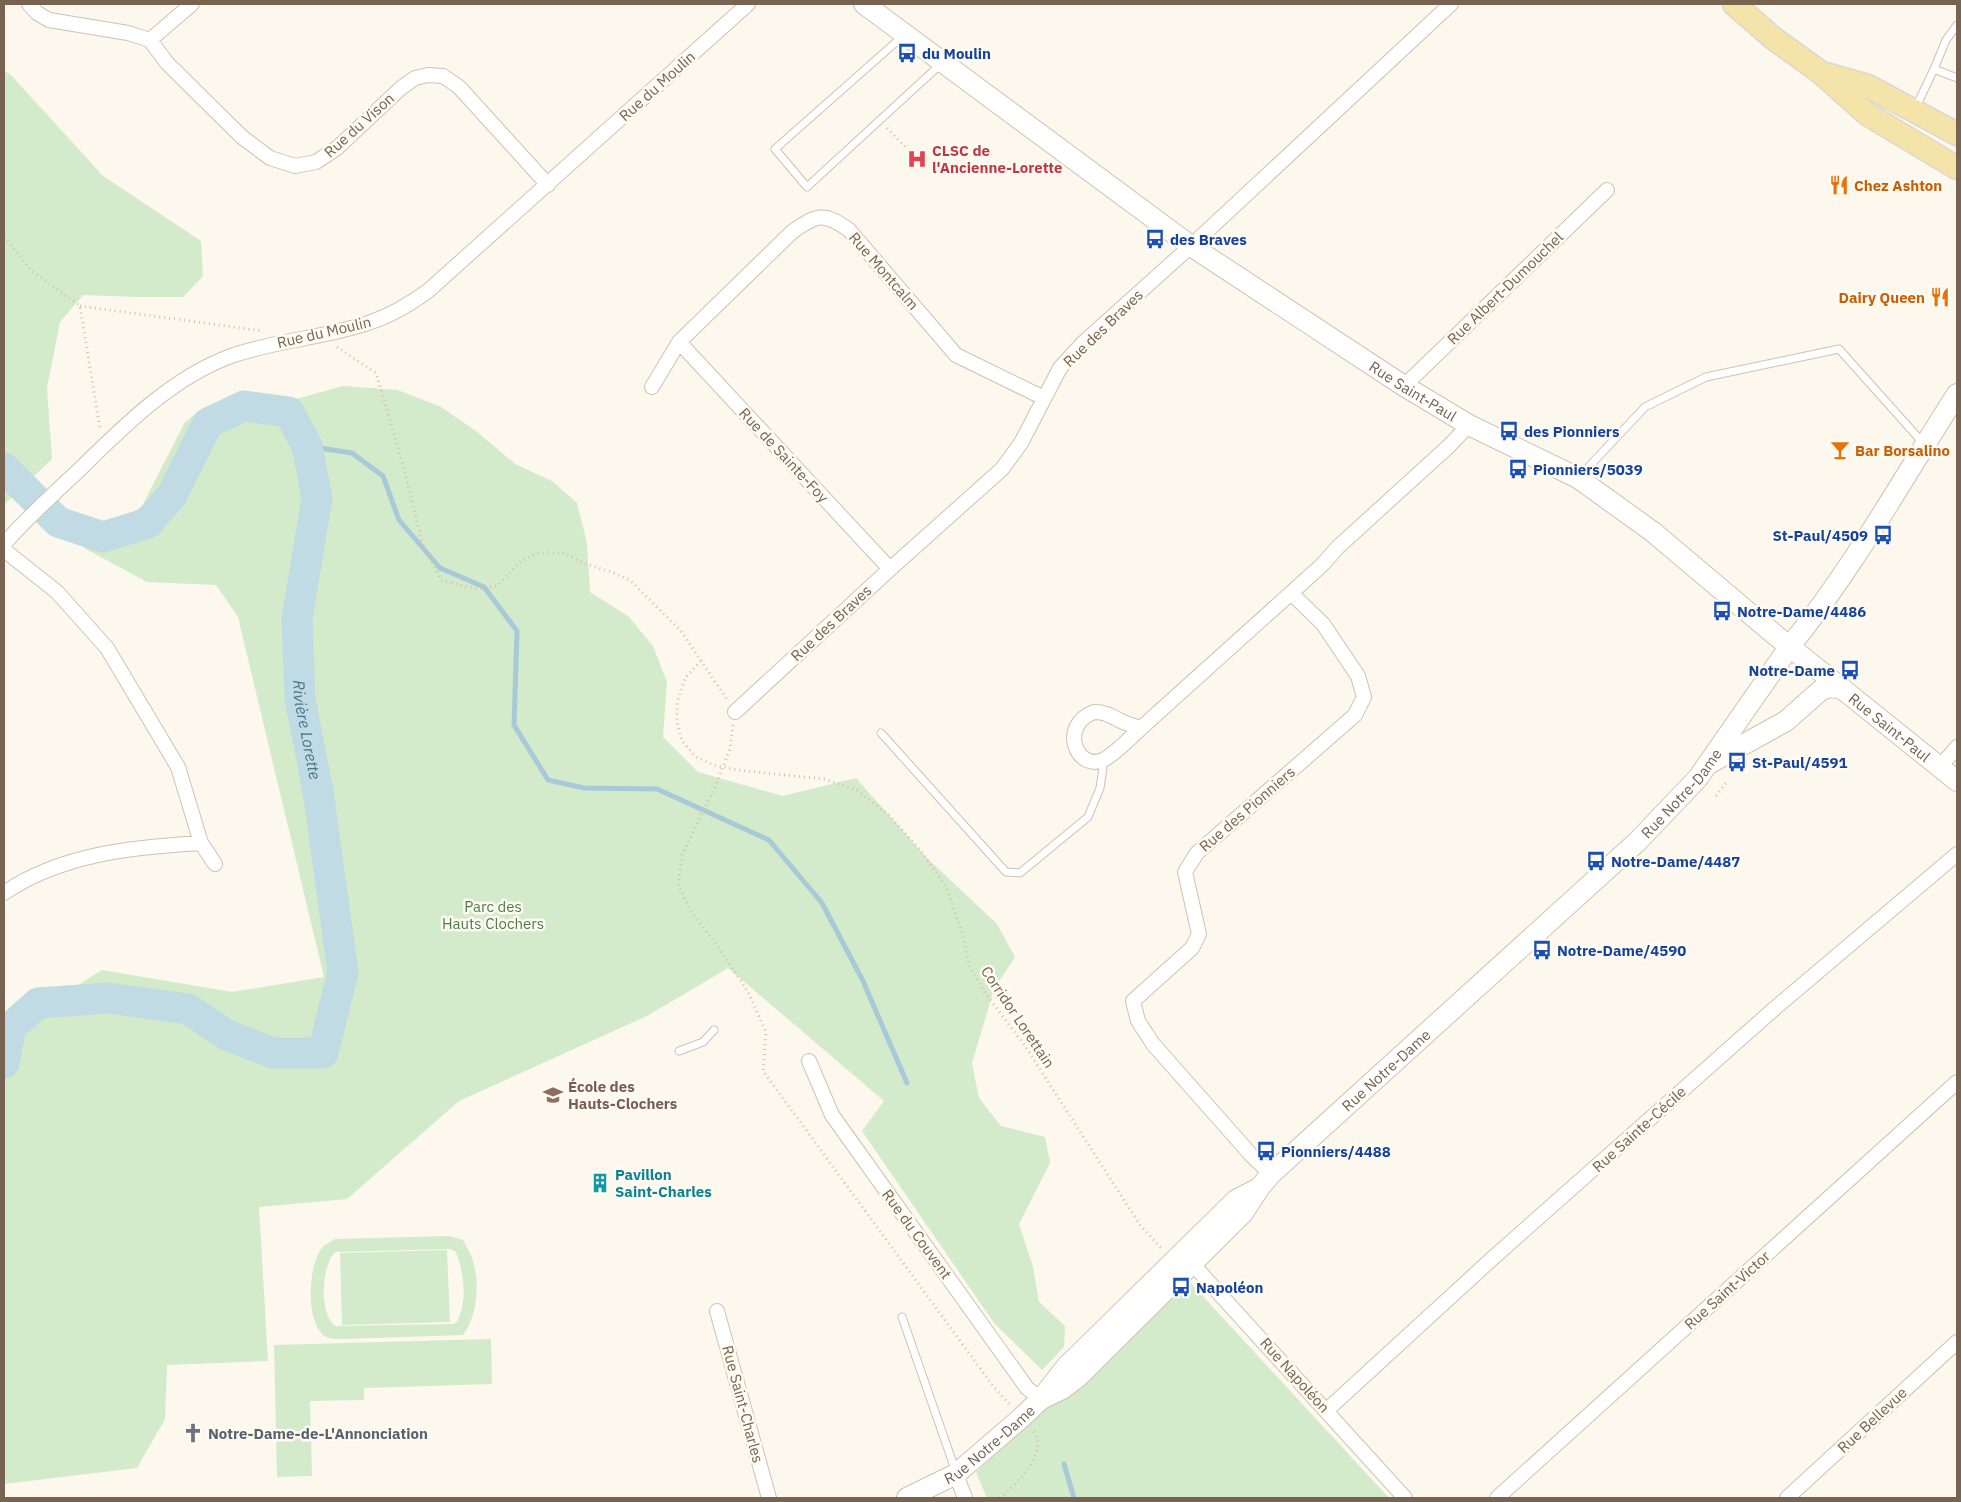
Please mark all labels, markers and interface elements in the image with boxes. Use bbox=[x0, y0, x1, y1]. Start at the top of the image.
bus stop icon: du Moulin bbox=[896, 42, 918, 64]
place label: du Moulin bbox=[922, 44, 991, 63]
street label: Rue du Moulin bbox=[615, 47, 699, 125]
street label: Rue du Vison bbox=[320, 89, 398, 161]
place label: CLSC de l'Ancienne-Lorette bbox=[932, 141, 1062, 177]
hospital icon: CLSC de l'Ancienne-Lorette bbox=[906, 148, 928, 170]
restaurant icon: Chez Ashton bbox=[1828, 174, 1850, 196]
place label: Chez Ashton bbox=[1854, 176, 1942, 195]
street label: Rue Montcalm bbox=[845, 228, 923, 314]
bus stop icon: des Braves bbox=[1144, 228, 1166, 250]
street label: Rue Albert-Dumouchel bbox=[1443, 228, 1567, 348]
place label: des Braves bbox=[1170, 230, 1247, 249]
street label: Rue des Braves bbox=[1059, 285, 1147, 371]
restaurant icon: Dairy Queen bbox=[1929, 286, 1951, 308]
place label: Dairy Queen bbox=[1839, 288, 1925, 307]
street label: Rue du Moulin bbox=[275, 312, 373, 352]
street label: Rue Saint-Paul bbox=[1366, 356, 1460, 425]
street label: Rue de Sainte-Foy bbox=[735, 404, 833, 507]
bus stop icon: des Pionniers bbox=[1498, 420, 1520, 442]
place label: des Pionniers bbox=[1524, 422, 1620, 441]
bar icon: Bar Borsalino bbox=[1829, 439, 1851, 461]
place label: Bar Borsalino bbox=[1855, 441, 1950, 460]
bus stop icon: Pionniers/5039 bbox=[1507, 458, 1529, 480]
place label: Pionniers/5039 bbox=[1533, 460, 1643, 479]
bus stop icon: St-Paul/4509 bbox=[1872, 524, 1894, 546]
place label: St-Paul/4509 bbox=[1773, 526, 1868, 545]
street label: Rue des Braves bbox=[787, 581, 875, 665]
bus stop icon: Notre-Dame/4486 bbox=[1711, 600, 1733, 622]
place label: Notre-Dame/4486 bbox=[1737, 602, 1866, 621]
bus stop icon: Notre-Dame bbox=[1839, 659, 1861, 681]
place label: Notre-Dame bbox=[1749, 661, 1835, 680]
water label: Rivière Lorette bbox=[289, 680, 326, 781]
street label: Rue Saint-Paul bbox=[1845, 689, 1935, 766]
street label: Rue Notre-Dame bbox=[1636, 745, 1725, 842]
bus stop icon: St-Paul/4591 bbox=[1726, 751, 1748, 773]
place label: St-Paul/4591 bbox=[1752, 753, 1847, 772]
street label: Rue des Pionniers bbox=[1195, 762, 1299, 856]
bus stop icon: Notre-Dame/4487 bbox=[1585, 850, 1607, 872]
place label: Notre-Dame/4487 bbox=[1611, 852, 1740, 871]
park label: Parc des Hauts Clochers bbox=[442, 897, 544, 933]
bus stop icon: Notre-Dame/4590 bbox=[1531, 939, 1553, 961]
place label: Notre-Dame/4590 bbox=[1557, 941, 1686, 960]
street label: Corridor Lorettain bbox=[977, 962, 1059, 1072]
street label: Rue Notre-Dame bbox=[1337, 1025, 1434, 1115]
place label: École des Hauts-Clochers bbox=[568, 1077, 678, 1113]
street label: Rue Sainte-Cécile bbox=[1588, 1082, 1690, 1176]
school or university icon: École des Hauts-Clochers bbox=[542, 1084, 564, 1106]
bus stop icon: Pionniers/4488 bbox=[1255, 1140, 1277, 1162]
place label: Pionniers/4488 bbox=[1281, 1142, 1391, 1161]
place label: Pavillon Saint-Charles bbox=[615, 1165, 712, 1201]
building icon: Pavillon Saint-Charles bbox=[589, 1172, 611, 1194]
street label: Rue du Couvent bbox=[878, 1185, 956, 1283]
street label: Rue Saint-Victor bbox=[1680, 1246, 1774, 1334]
bus stop icon: Napoléon bbox=[1170, 1276, 1192, 1298]
place label: Napoléon bbox=[1196, 1278, 1263, 1297]
street label: Rue Napoléon bbox=[1256, 1333, 1334, 1417]
street label: Rue Saint-Charles bbox=[718, 1343, 768, 1465]
street label: Rue Bellevue bbox=[1833, 1383, 1911, 1457]
street label: Rue Notre-Dame bbox=[941, 1401, 1039, 1488]
church icon: Notre-Dame-de-L'Annonciation bbox=[182, 1422, 204, 1444]
place label: Notre-Dame-de-L'Annonciation bbox=[208, 1424, 428, 1443]

